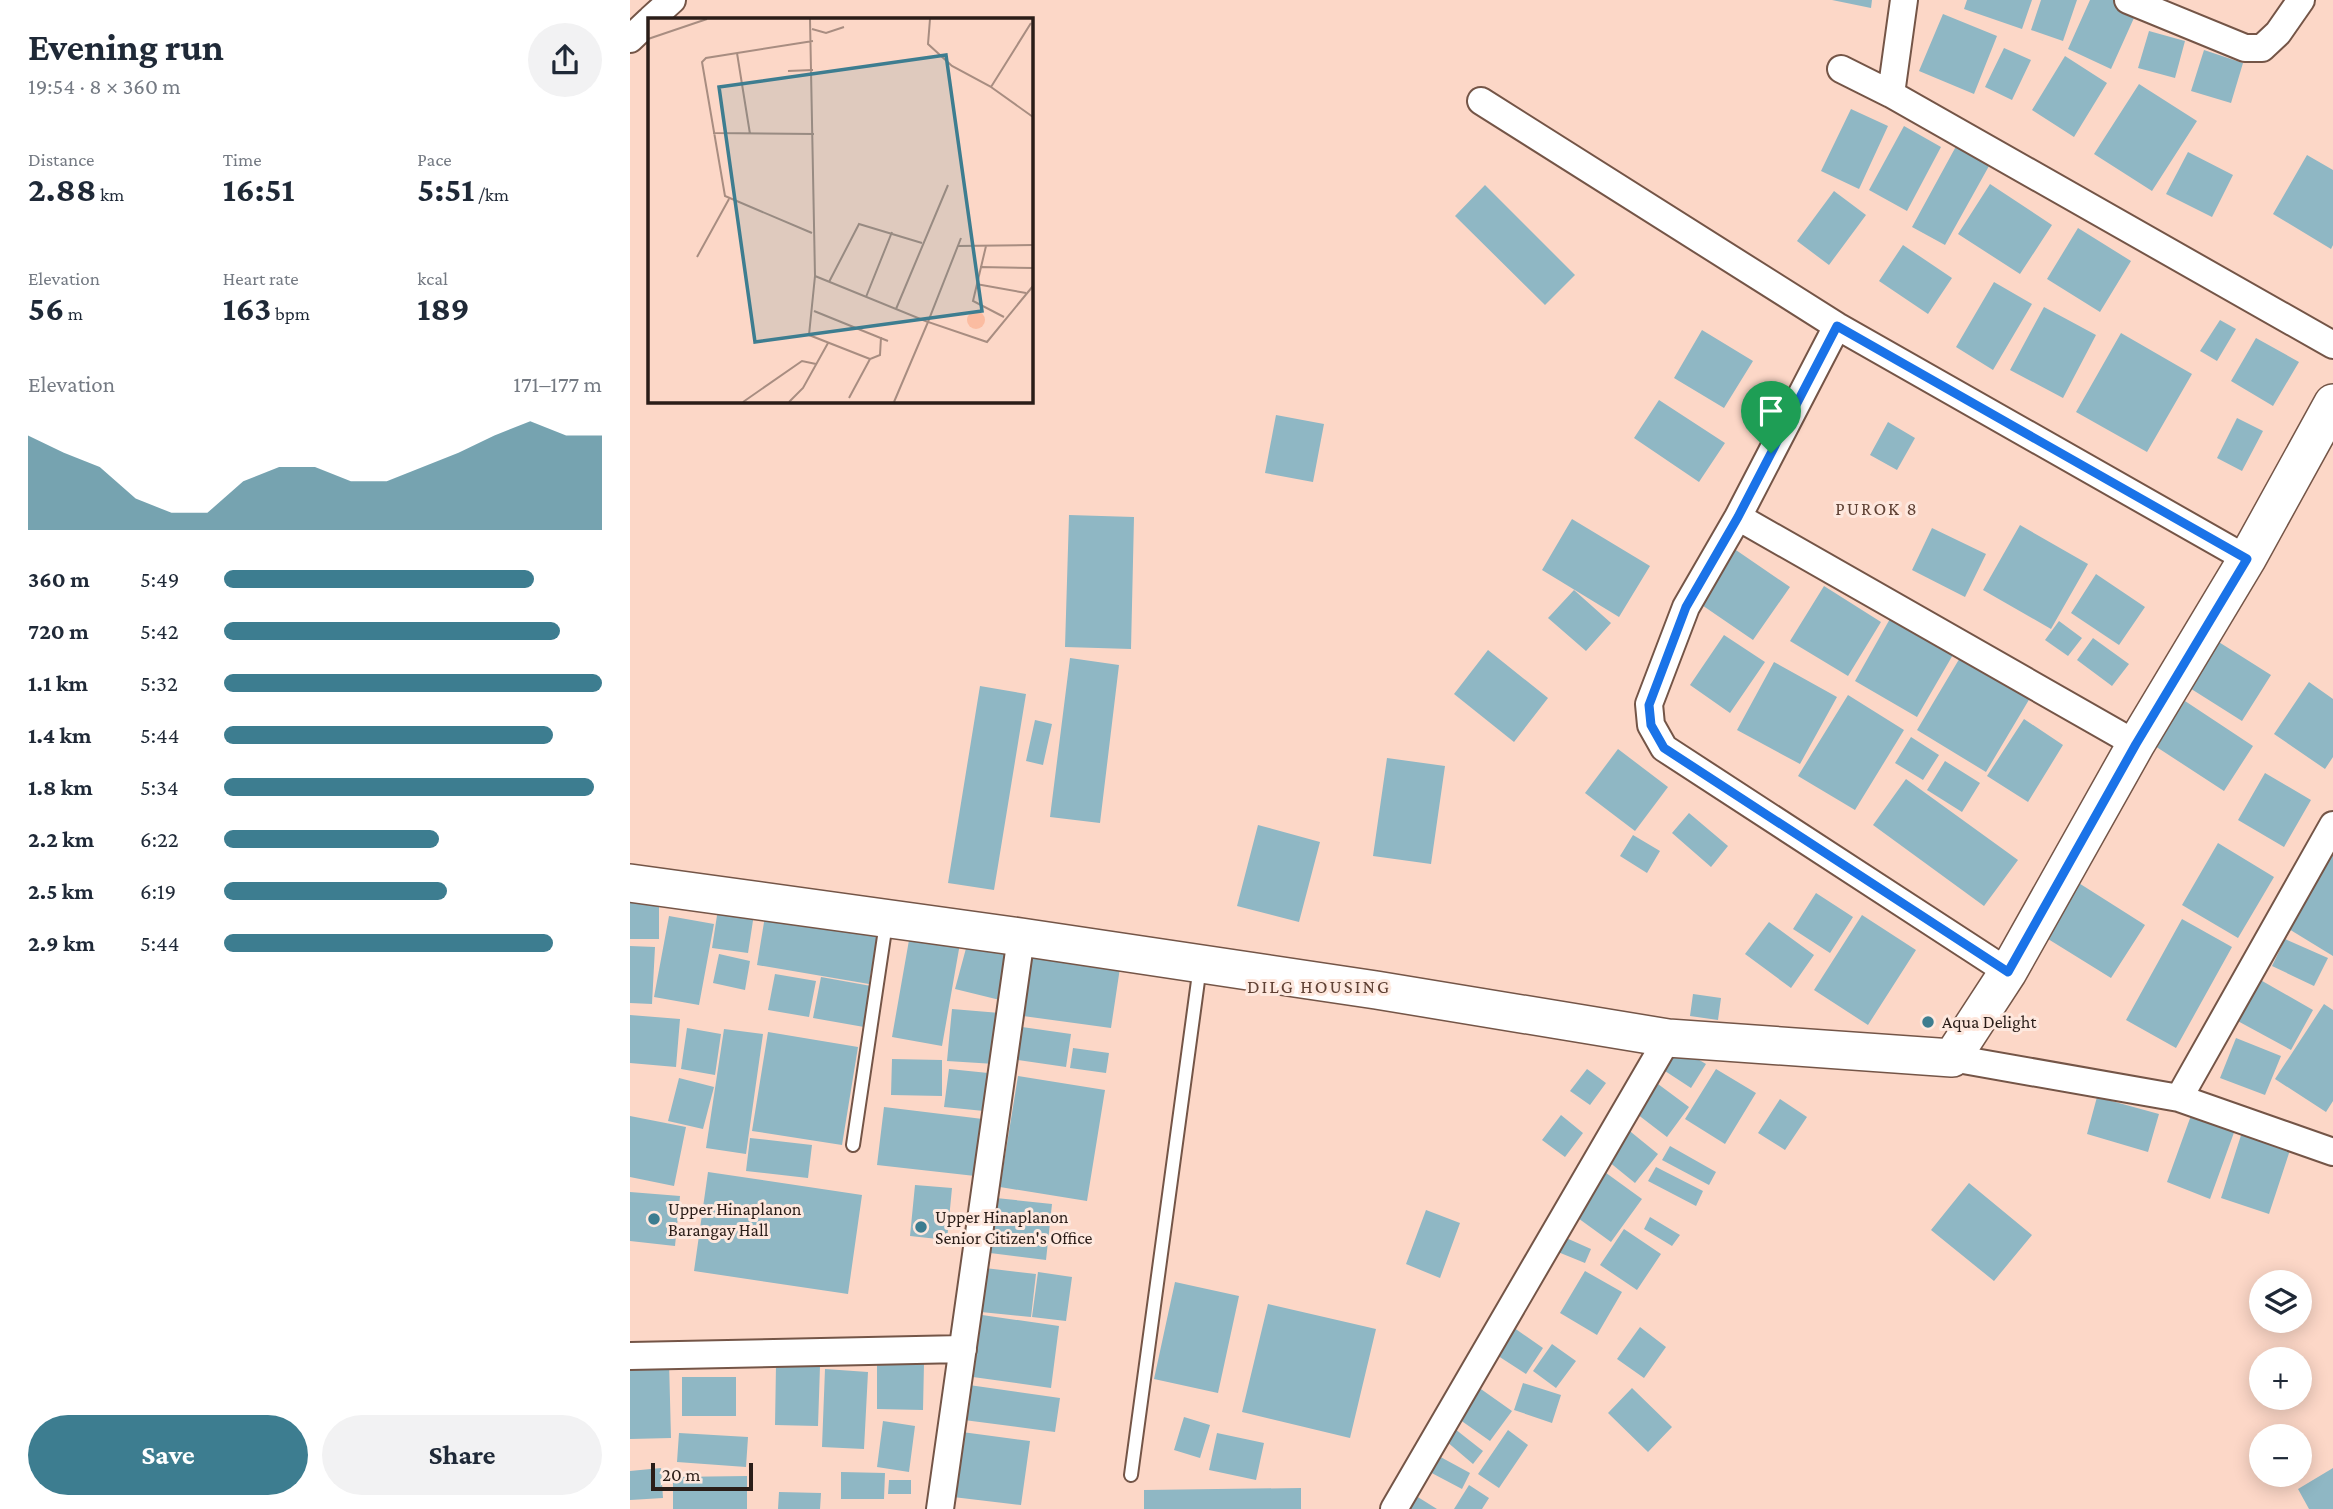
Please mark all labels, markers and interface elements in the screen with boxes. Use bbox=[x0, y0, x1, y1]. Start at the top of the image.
inset map bbox=[648, 18, 1032, 402]
button: share bbox=[528, 23, 602, 97]
text: Evening run bbox=[28, 26, 224, 68]
text: 19:54 · 8 × 360 m bbox=[28, 73, 181, 99]
text: Distance bbox=[28, 149, 94, 170]
text: Time bbox=[223, 149, 262, 170]
text: Pace bbox=[417, 149, 452, 170]
text: 2.88 bbox=[28, 170, 96, 209]
text: 16:51 bbox=[223, 170, 295, 209]
text: 5:51 bbox=[417, 170, 474, 209]
text: km bbox=[96, 184, 124, 205]
text: /km bbox=[474, 184, 509, 205]
text: Elevation bbox=[28, 268, 100, 289]
text: Heart rate bbox=[223, 268, 299, 289]
text: kcal bbox=[417, 268, 448, 289]
text: 56 bbox=[28, 289, 64, 328]
text: 163 bbox=[223, 289, 271, 328]
text: 189 bbox=[417, 289, 470, 328]
text: m bbox=[64, 303, 83, 324]
text: bpm bbox=[271, 303, 310, 324]
text: Elevation bbox=[28, 371, 115, 397]
text: 171–177 m bbox=[513, 371, 602, 397]
pin bbox=[1741, 381, 1801, 453]
icon: arrive bbox=[1752, 392, 1790, 430]
district label: PUROK 8 bbox=[1835, 498, 1919, 519]
text: 360 m bbox=[28, 566, 90, 592]
text: 5:49 bbox=[140, 566, 179, 592]
text: 720 m bbox=[28, 618, 89, 644]
text: 5:42 bbox=[140, 618, 179, 644]
text: 1.1 km bbox=[28, 670, 88, 696]
text: 5:32 bbox=[140, 670, 178, 696]
text: 1.4 km bbox=[28, 722, 91, 748]
text: 5:44 bbox=[140, 722, 180, 748]
text: 1.8 km bbox=[28, 774, 93, 800]
text: 5:34 bbox=[140, 774, 179, 800]
text: 2.2 km bbox=[28, 826, 94, 852]
text: 6:22 bbox=[140, 826, 179, 852]
text: 2.5 km bbox=[28, 878, 94, 904]
text: 6:19 bbox=[140, 878, 176, 904]
text: 2.9 km bbox=[28, 930, 95, 956]
text: 5:44 bbox=[140, 930, 180, 956]
district label: DILG HOUSING bbox=[1247, 976, 1391, 997]
place label: Aqua Delight bbox=[1942, 1012, 2037, 1032]
marker: Aqua Delight bbox=[1920, 1014, 1936, 1030]
place label: Upper Hinaplanon Barangay Hall bbox=[668, 1199, 802, 1240]
place label: Upper Hinaplanon Senior Citizen's Office bbox=[935, 1207, 1093, 1248]
marker: Upper Hinaplanon Barangay Hall bbox=[646, 1211, 662, 1227]
marker: Upper Hinaplanon Senior Citizen's Office bbox=[913, 1219, 929, 1235]
map controls bbox=[2249, 1270, 2312, 1487]
button: layers bbox=[2249, 1270, 2312, 1333]
button: + bbox=[2249, 1347, 2312, 1410]
button: Save bbox=[28, 1415, 308, 1495]
button: Share bbox=[322, 1415, 602, 1495]
button: − bbox=[2249, 1424, 2312, 1487]
scale bar bbox=[651, 1460, 752, 1492]
text: 20 m bbox=[662, 1464, 701, 1485]

